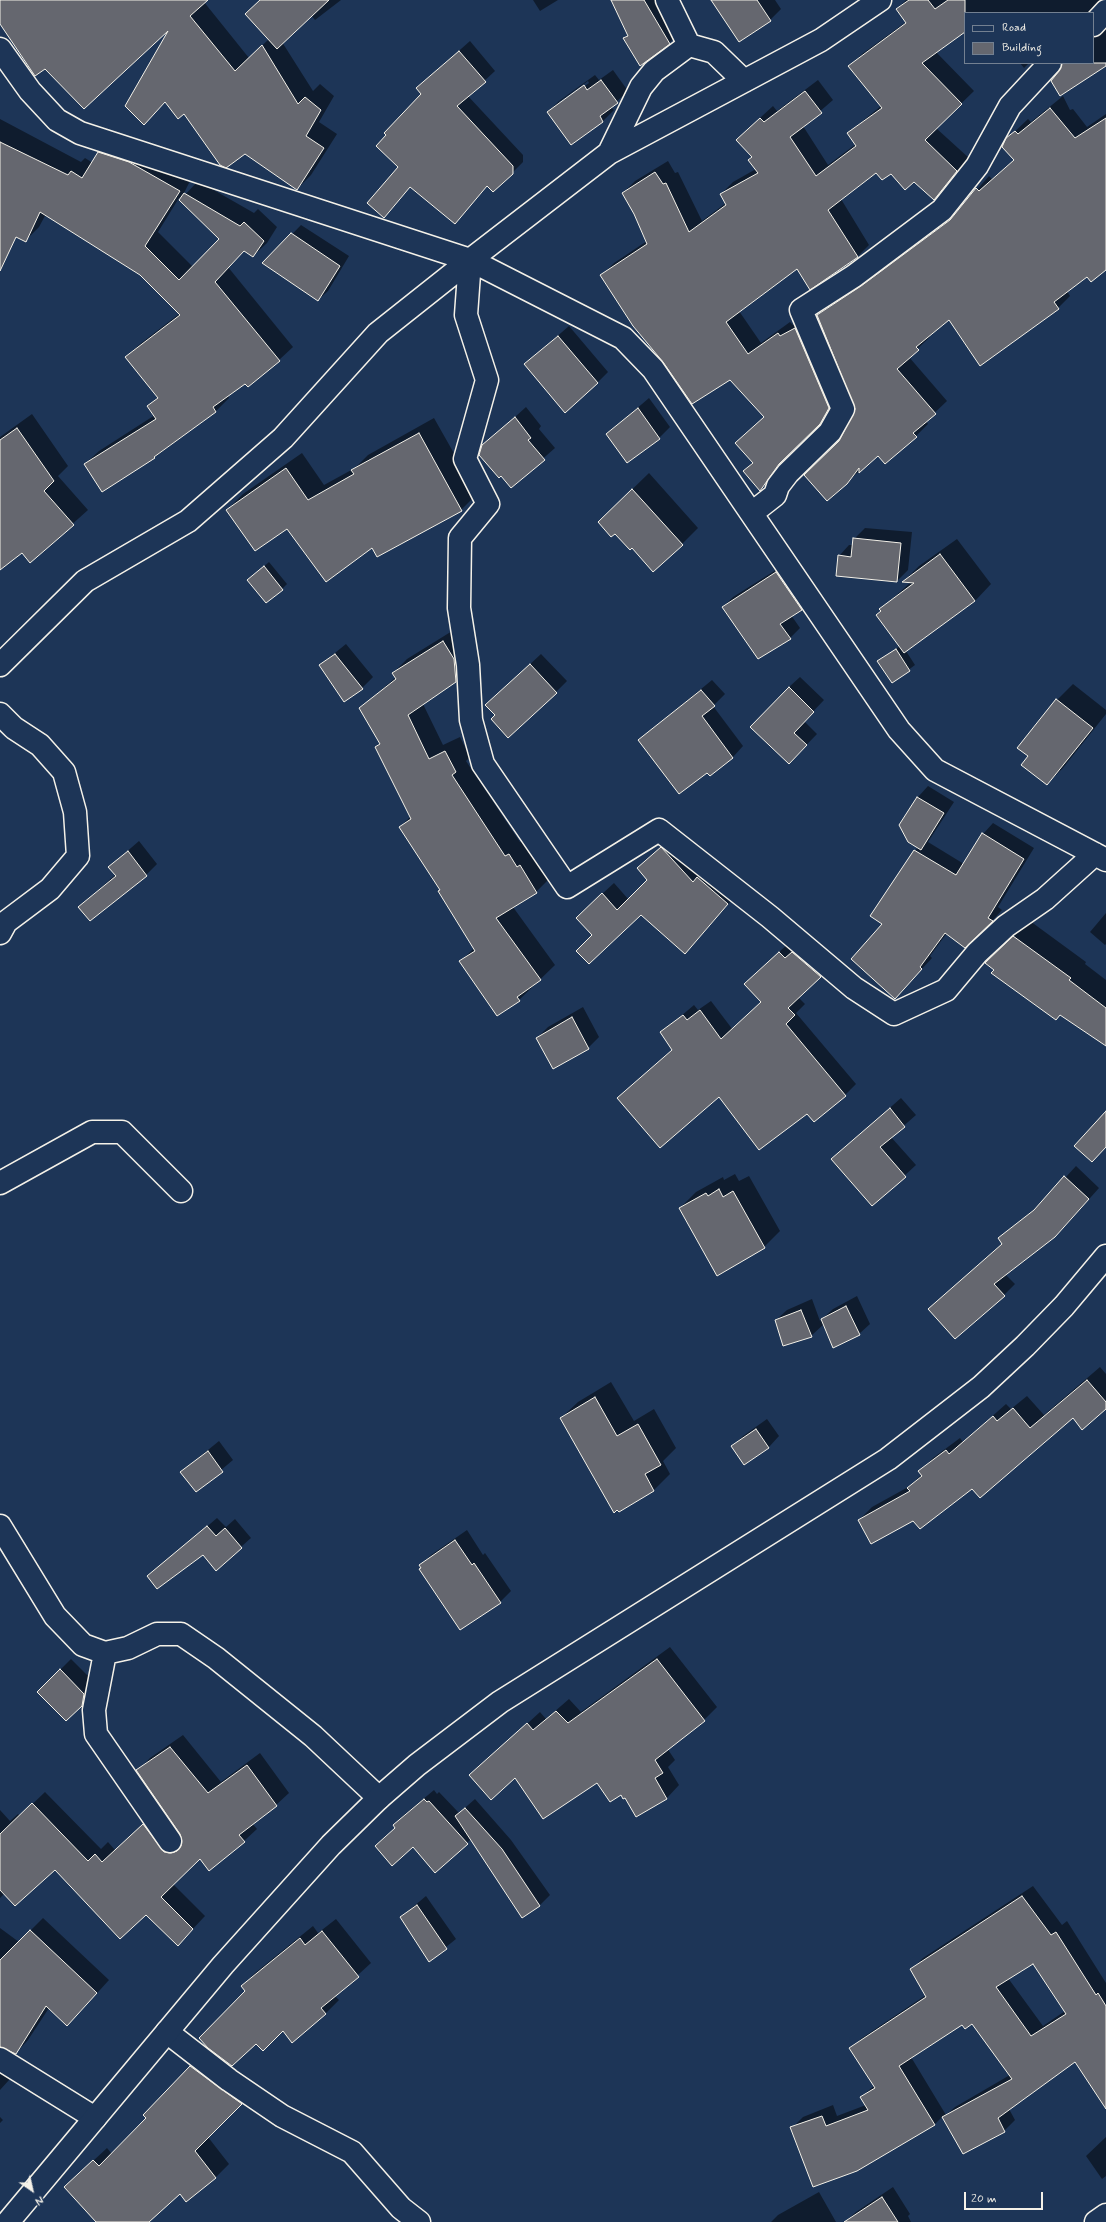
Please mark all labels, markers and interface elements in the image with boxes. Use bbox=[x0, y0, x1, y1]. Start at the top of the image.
legend bbox=[964, 12, 1094, 64]
text: Road bbox=[1002, 20, 1026, 36]
text: Building bbox=[1002, 40, 1042, 56]
north arrow bbox=[12, 2170, 52, 2210]
scale bar bbox=[966, 2184, 1045, 2210]
text: 20 m bbox=[971, 2191, 997, 2207]
text: N bbox=[32, 2192, 46, 2208]

